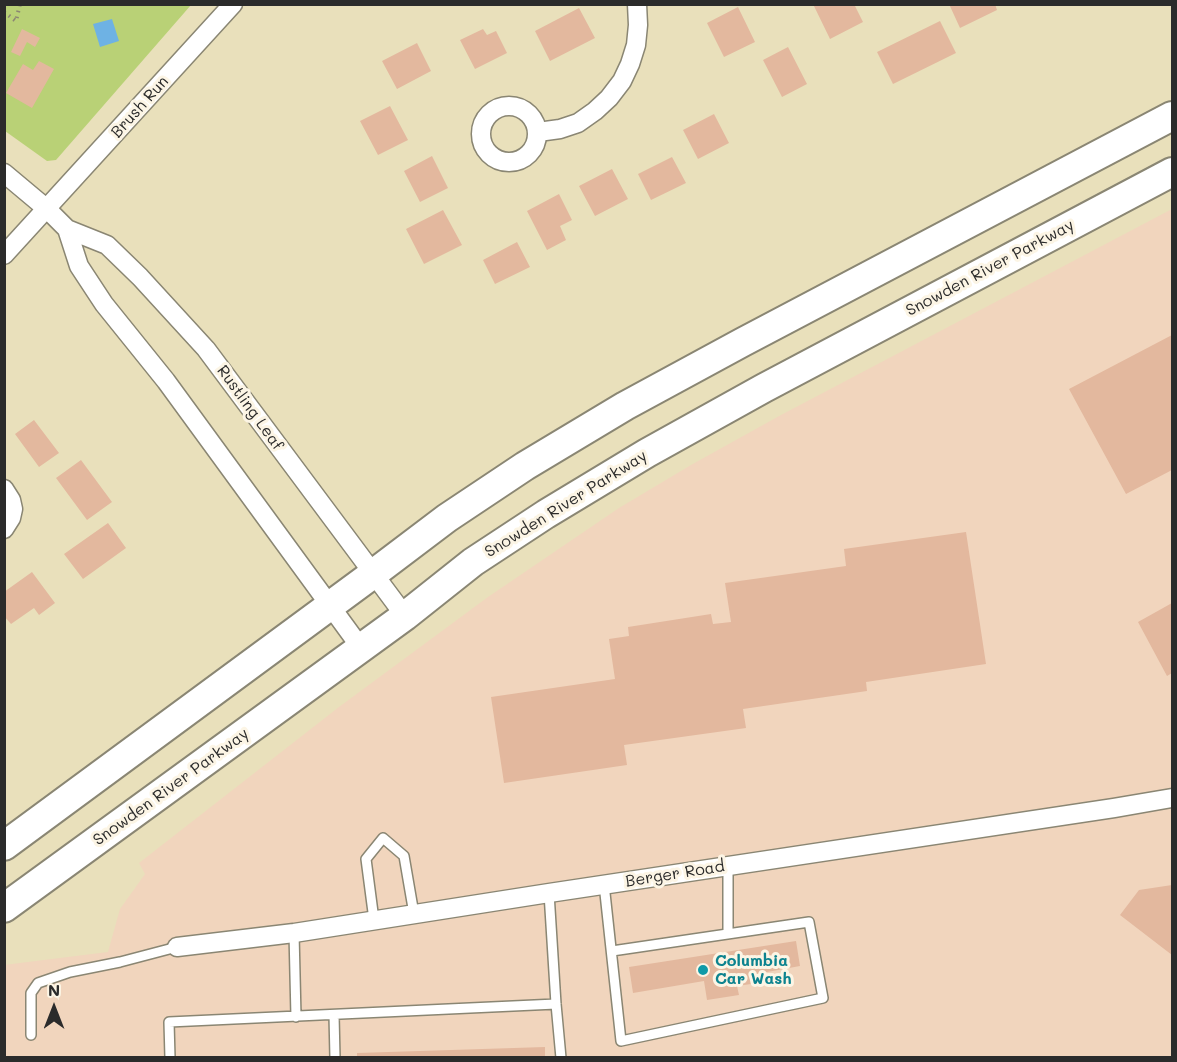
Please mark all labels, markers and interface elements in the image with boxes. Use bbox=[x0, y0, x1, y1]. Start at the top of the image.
street label: Brush Run bbox=[107, 72, 173, 142]
street label: Snowden River Parkway bbox=[903, 216, 1077, 320]
street label: Rustling Leaf bbox=[213, 362, 287, 454]
street label: Snowden River Parkway bbox=[481, 446, 651, 562]
street label: Snowden River Parkway bbox=[90, 724, 252, 850]
street label: Berger Road bbox=[624, 857, 726, 891]
place label: Columbia Car Wash bbox=[715, 951, 792, 989]
marker: Columbia Car Wash bbox=[696, 963, 710, 977]
north arrow bbox=[24, 978, 84, 1038]
text: N bbox=[48, 979, 60, 1000]

